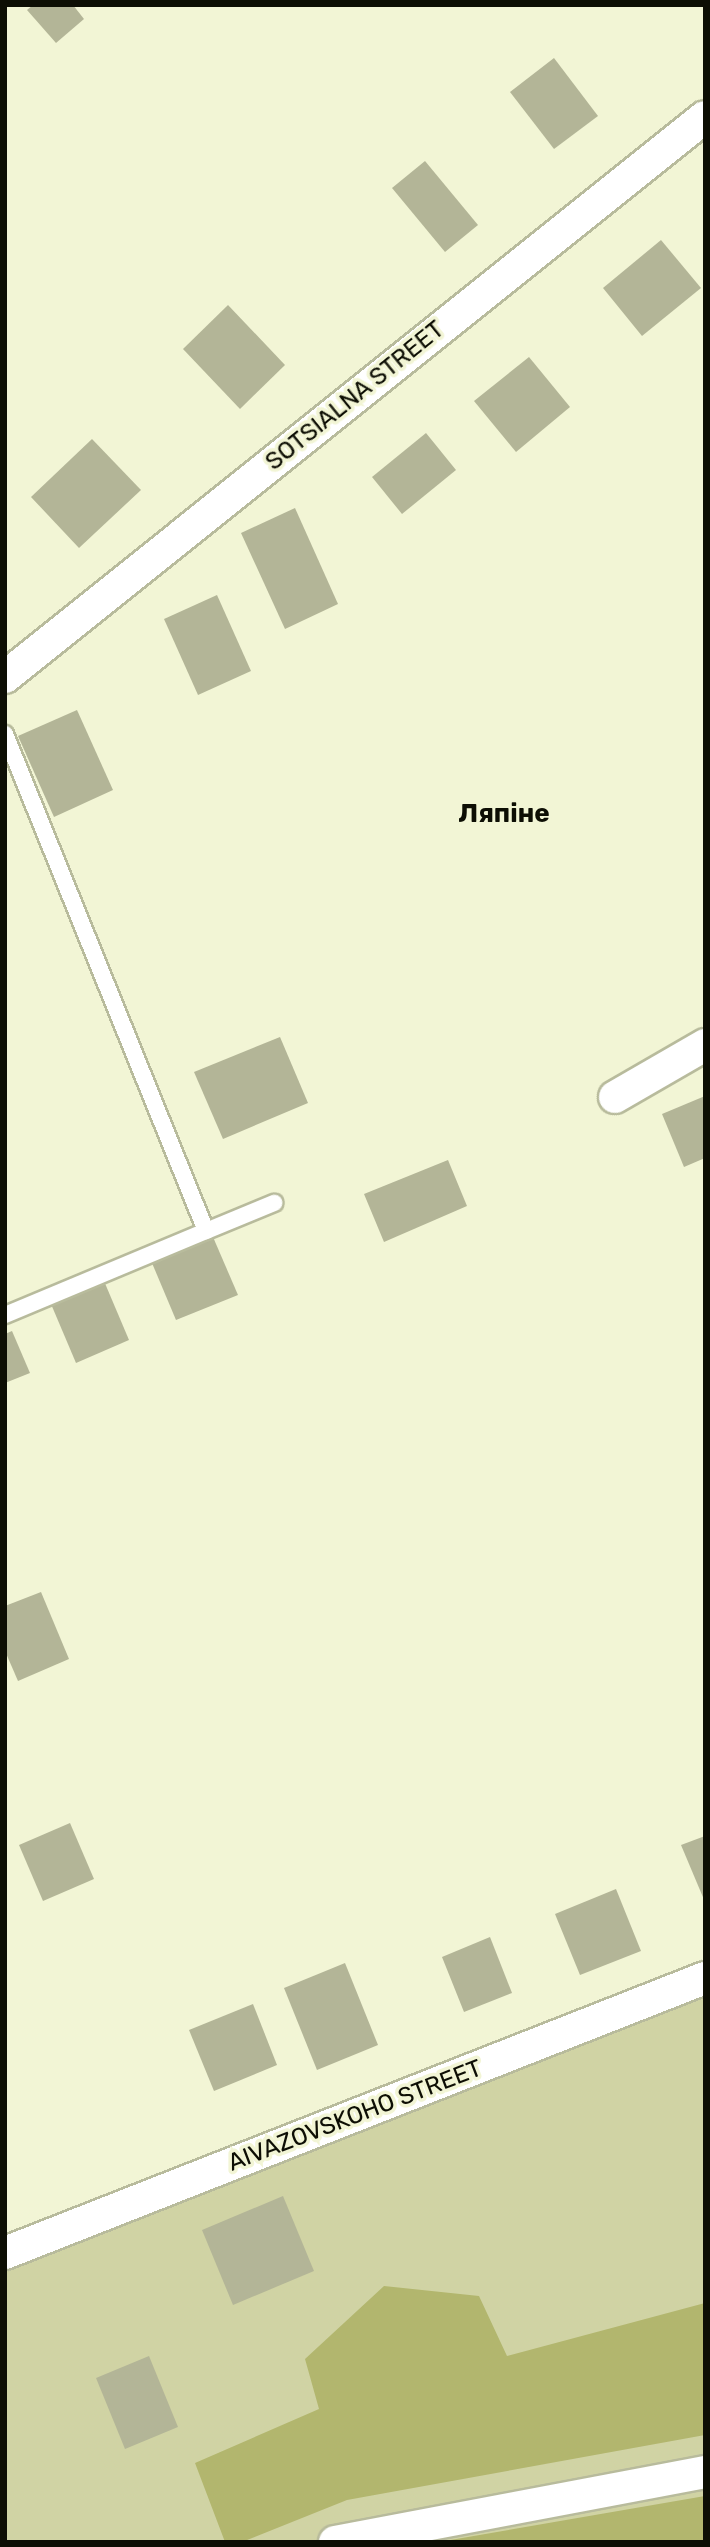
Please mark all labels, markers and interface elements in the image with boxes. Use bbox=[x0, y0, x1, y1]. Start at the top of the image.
street label: SOTSIALNA STREET bbox=[260, 315, 450, 477]
district label: Ляпіне bbox=[458, 798, 550, 830]
street label: AIVAZOVSKOHO STREET bbox=[224, 2054, 486, 2178]

